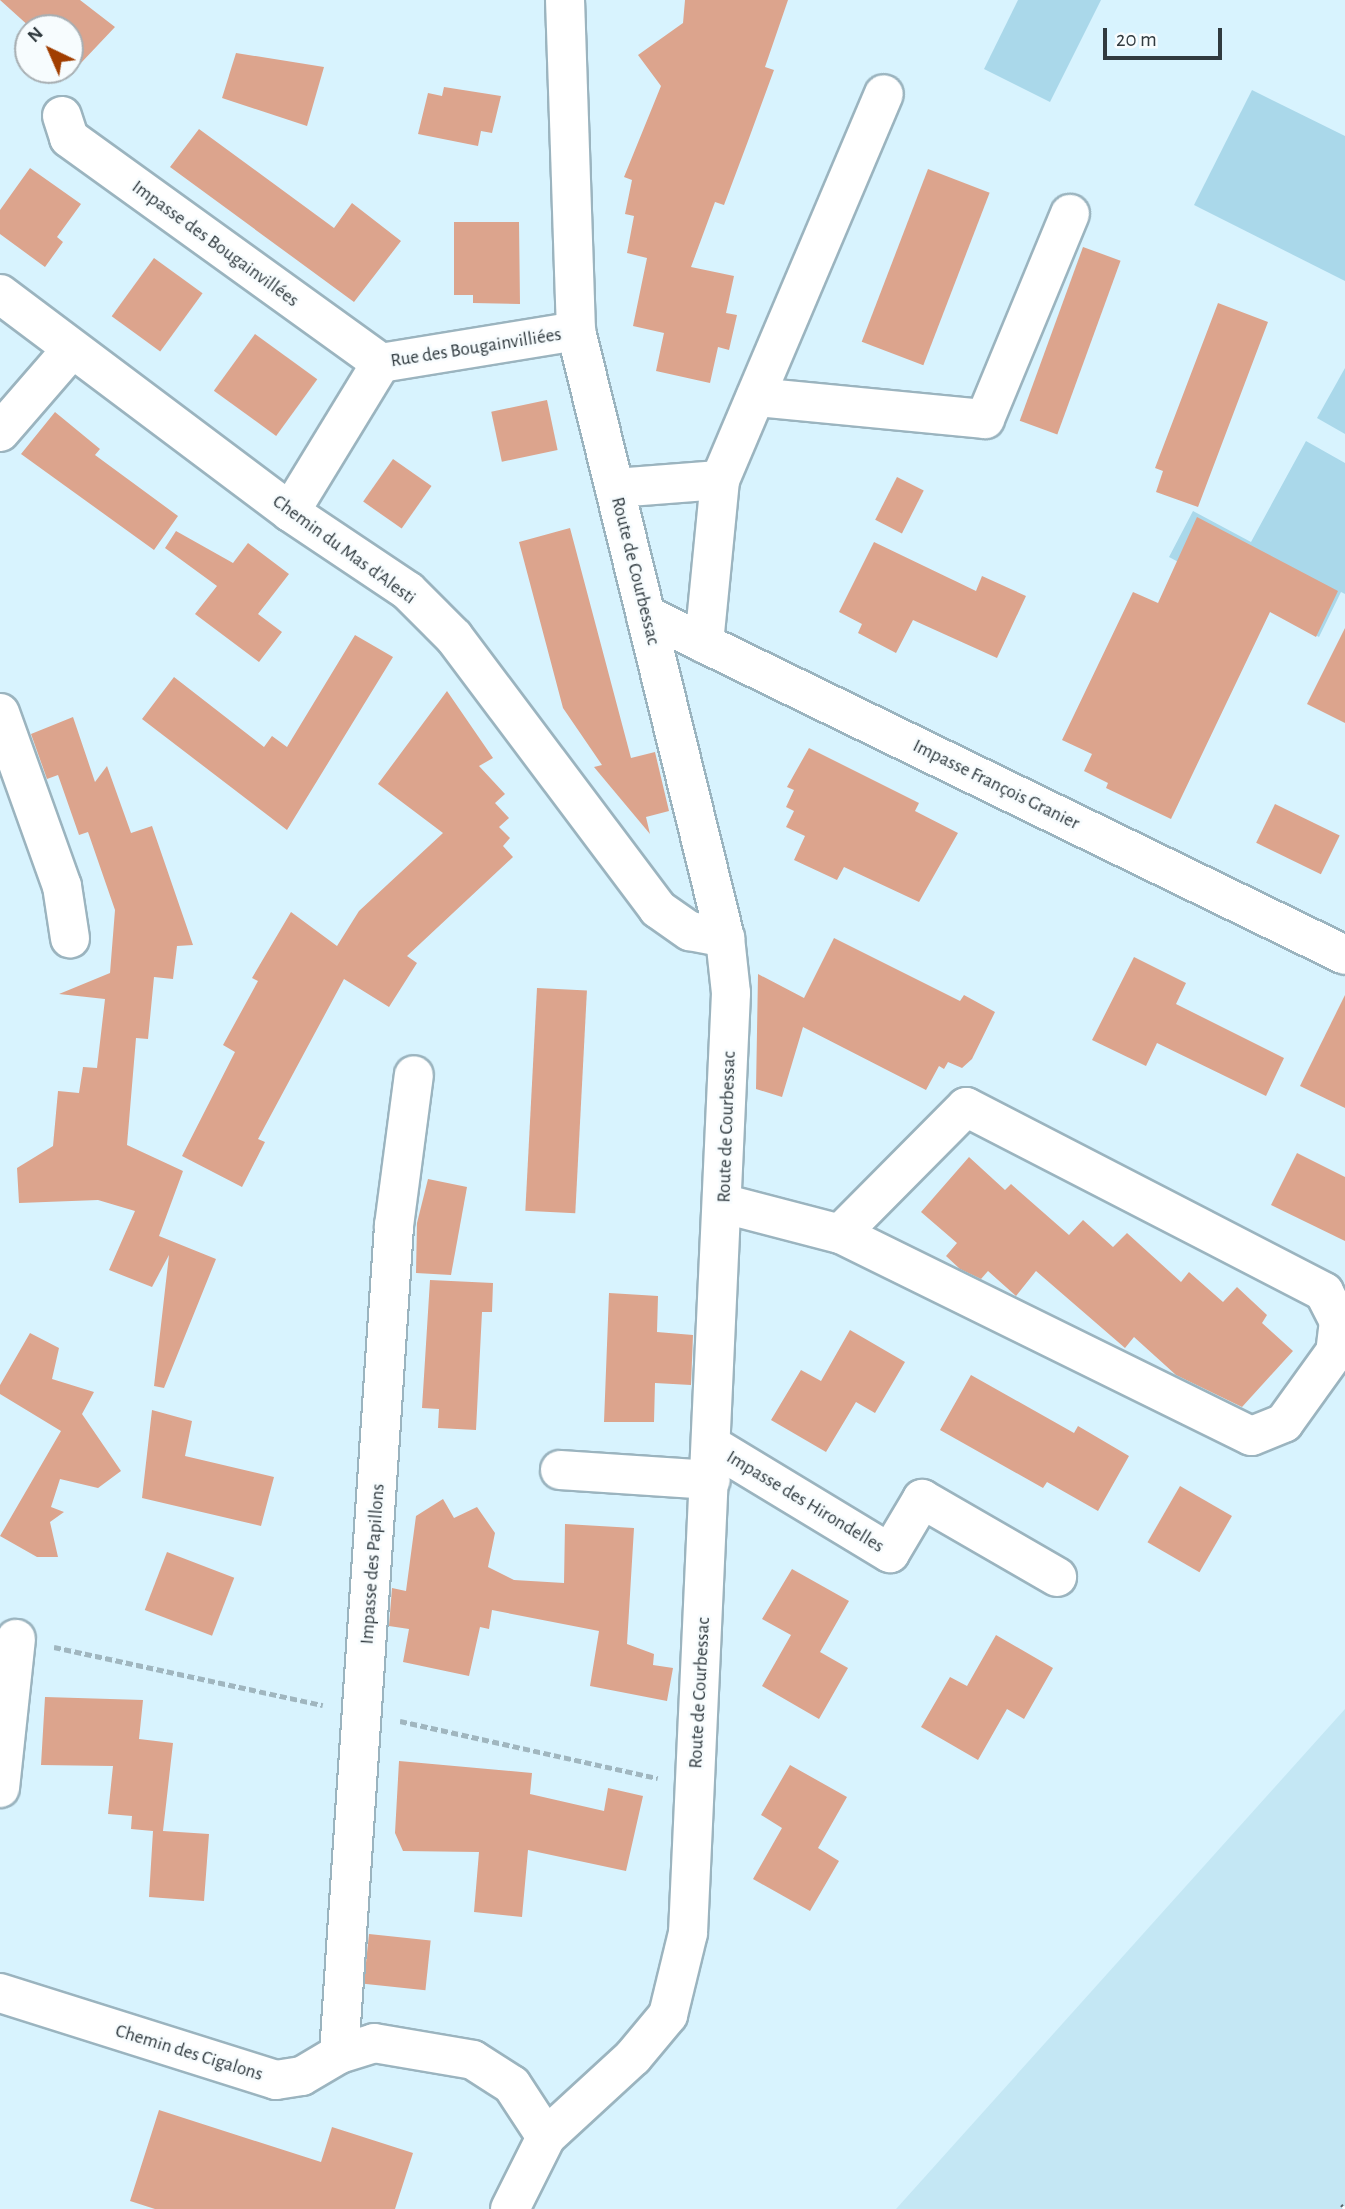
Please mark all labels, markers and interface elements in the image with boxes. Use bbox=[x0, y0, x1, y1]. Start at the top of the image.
north arrow bbox=[14, 14, 84, 84]
scale bar bbox=[1107, 14, 1226, 58]
text: N bbox=[24, 24, 47, 46]
text: 20 m bbox=[1116, 29, 1157, 50]
street label: Impasse des Bougainvillées bbox=[127, 176, 303, 312]
street label: Rue des Bougainvilliées bbox=[389, 323, 563, 373]
street label: Chemin du Mas d'Alesti bbox=[268, 490, 420, 610]
street label: Route de Courbessac bbox=[606, 495, 664, 647]
street label: Impasse François Granier bbox=[909, 735, 1083, 835]
street label: Route de Courbessac bbox=[713, 1051, 741, 1203]
street label: Impasse des Hirondelles bbox=[722, 1446, 888, 1558]
street label: Impasse des Papillons bbox=[356, 1483, 390, 1645]
street label: Route de Courbessac bbox=[685, 1617, 715, 1769]
street label: Chemin des Cigalons bbox=[113, 2020, 265, 2086]

